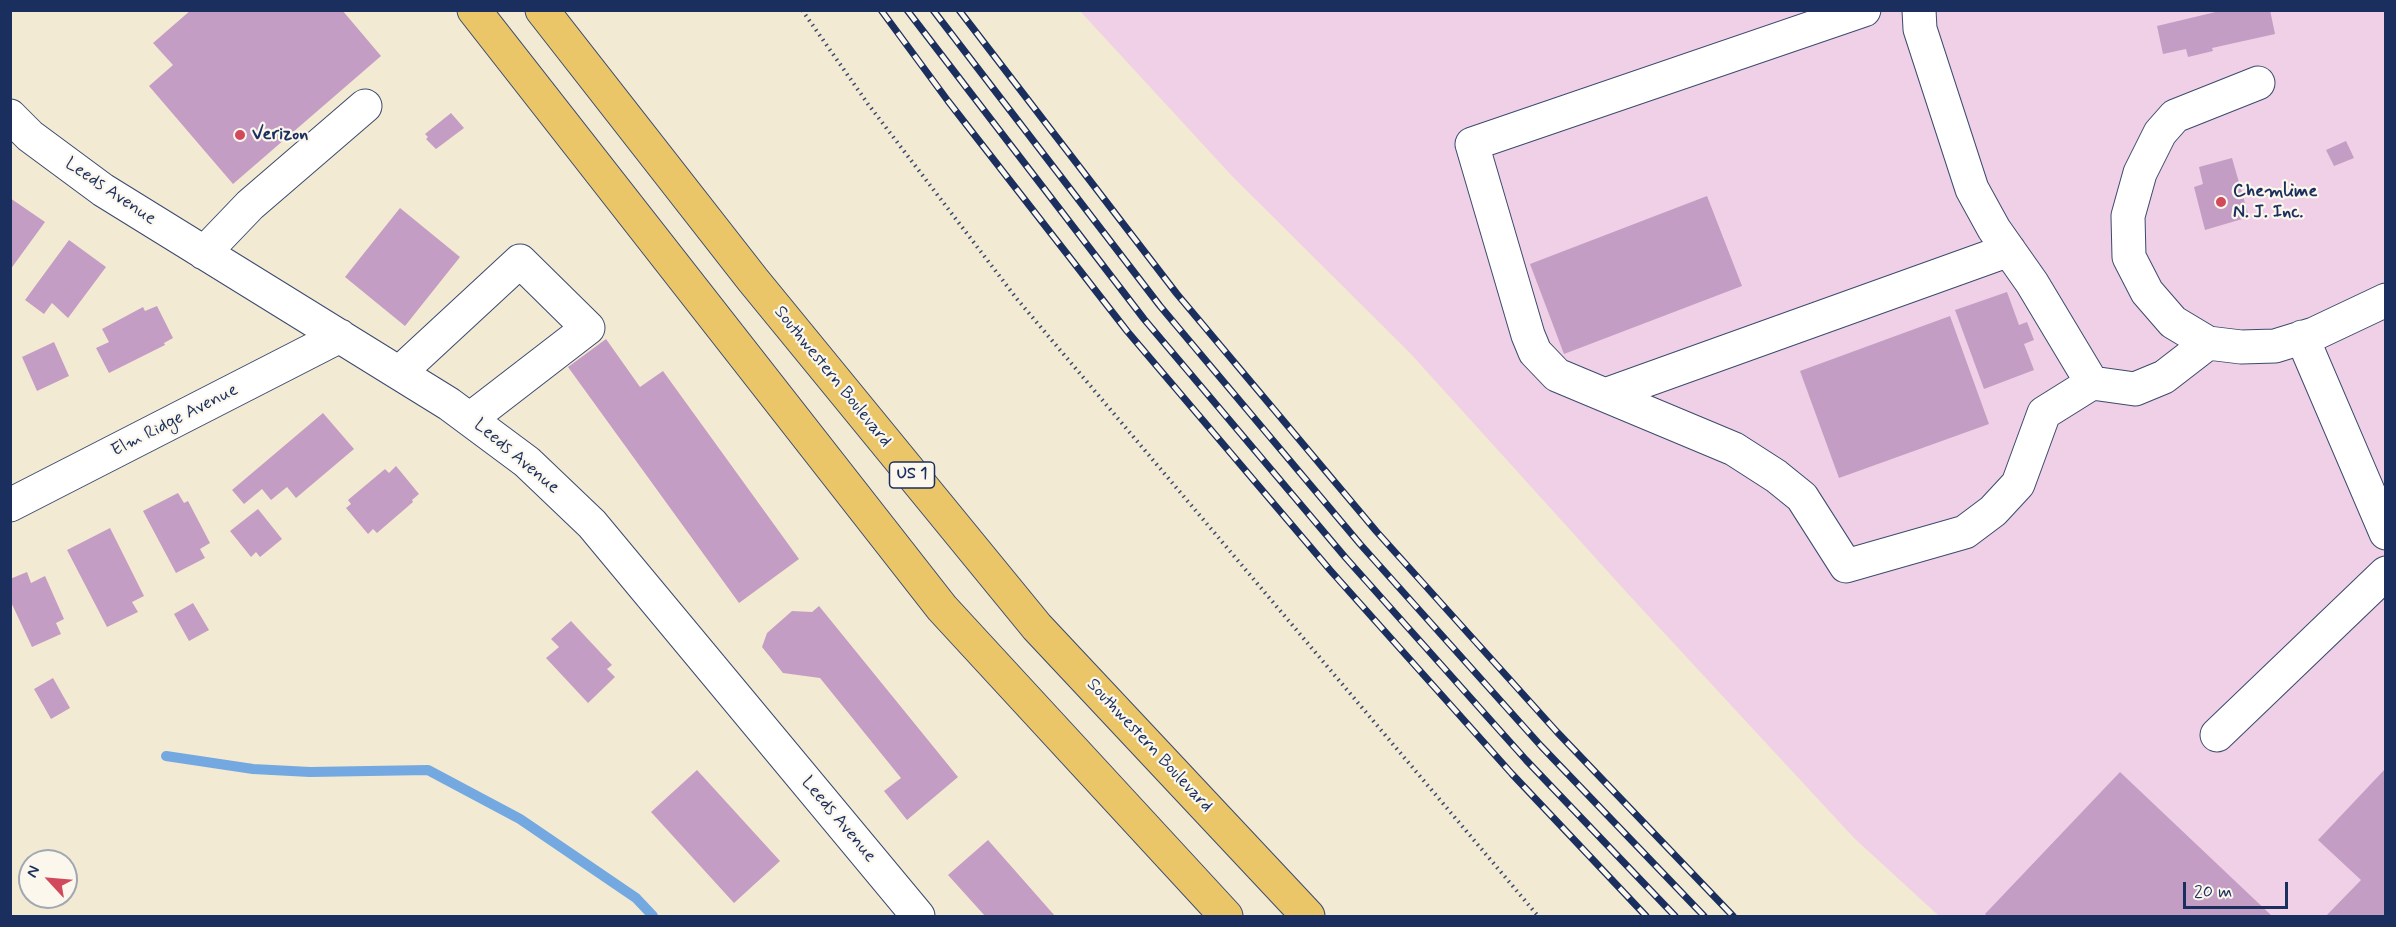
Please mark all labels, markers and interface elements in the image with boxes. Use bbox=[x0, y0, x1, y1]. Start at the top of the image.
place label: Verizon bbox=[252, 124, 308, 146]
marker: Verizon bbox=[233, 128, 247, 142]
street label: Leeds Avenue bbox=[60, 154, 160, 230]
place label: Chemlime N. J. Inc. bbox=[2233, 181, 2317, 224]
marker: Chemlime N. J. Inc. bbox=[2214, 195, 2228, 209]
street label: Southwestern Boulevard bbox=[768, 302, 896, 452]
street label: Elm Ridge Avenue bbox=[108, 380, 242, 462]
street label: Leeds Avenue bbox=[469, 415, 563, 499]
road number: US 1 bbox=[890, 462, 934, 488]
street label: Southwestern Boulevard bbox=[1081, 675, 1217, 817]
street label: Leeds Avenue bbox=[796, 773, 880, 867]
north arrow bbox=[18, 849, 78, 909]
text: N bbox=[21, 862, 45, 881]
scale bar bbox=[2186, 870, 2291, 908]
text: 20 m bbox=[2194, 880, 2232, 904]

